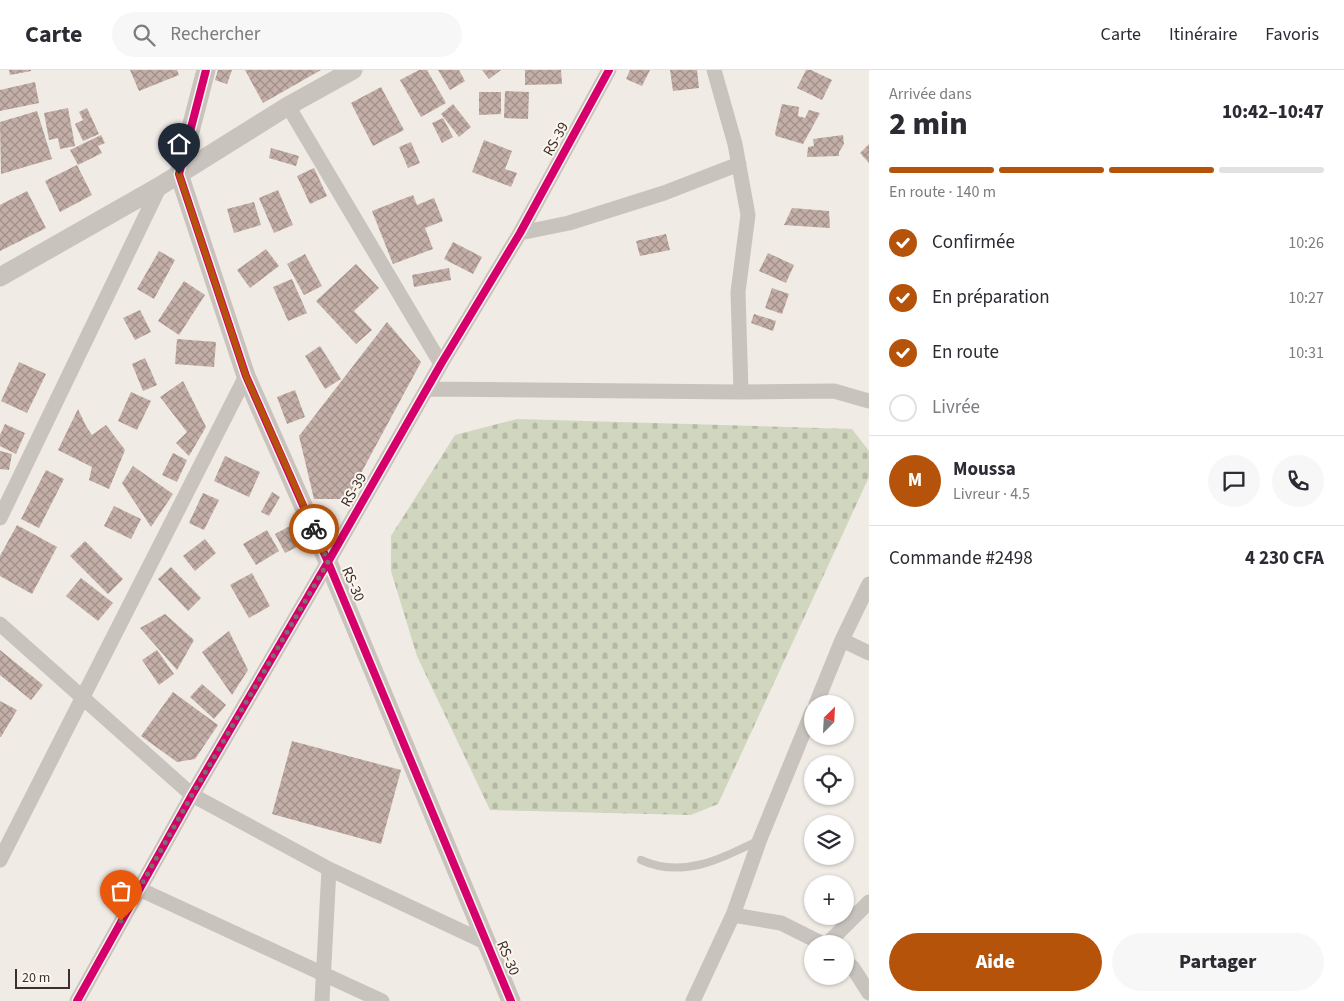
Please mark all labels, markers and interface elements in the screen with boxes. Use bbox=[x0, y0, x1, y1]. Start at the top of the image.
search box bbox=[112, 12, 462, 57]
text: Carte bbox=[25, 17, 82, 52]
icon: search bbox=[130, 21, 158, 49]
text: Rechercher bbox=[170, 21, 260, 48]
text: Carte bbox=[1101, 22, 1141, 47]
text: Itinéraire bbox=[1169, 22, 1237, 47]
text: Favoris bbox=[1265, 22, 1319, 47]
text: Arrivée dans bbox=[889, 83, 972, 105]
text: 10:42–10:47 bbox=[1222, 99, 1324, 126]
text: 2 min bbox=[889, 101, 968, 147]
street label: RS-39 bbox=[538, 118, 574, 160]
pin bbox=[158, 123, 200, 174]
icon: home bbox=[165, 130, 193, 158]
text: En route · 140 m bbox=[889, 181, 996, 203]
icon: check bbox=[889, 229, 917, 257]
text: Confirmée bbox=[932, 229, 1015, 256]
text: 10:26 bbox=[1288, 232, 1324, 254]
icon: check bbox=[889, 284, 917, 312]
text: En préparation bbox=[932, 284, 1050, 311]
text: 10:27 bbox=[1288, 287, 1324, 309]
icon: check bbox=[889, 339, 917, 367]
text: En route bbox=[932, 339, 999, 366]
text: 10:31 bbox=[1288, 342, 1324, 364]
text: Livrée bbox=[932, 394, 980, 421]
button: chat bbox=[1208, 455, 1260, 507]
button: phone bbox=[1272, 455, 1324, 507]
text: Moussa bbox=[953, 456, 1016, 483]
text: M bbox=[908, 467, 922, 494]
street label: RS-39 bbox=[336, 469, 372, 511]
text: Livreur · 4.5 bbox=[953, 483, 1030, 505]
courier bbox=[289, 504, 339, 554]
icon: bike bbox=[300, 515, 328, 543]
text: Commande #2498 bbox=[889, 545, 1033, 572]
text: 4 230 CFA bbox=[1245, 545, 1324, 572]
street label: RS-30 bbox=[336, 563, 370, 605]
north arrow bbox=[804, 695, 854, 745]
map controls bbox=[804, 695, 854, 985]
button: locate bbox=[804, 755, 854, 805]
button: layers bbox=[804, 815, 854, 865]
pin bbox=[100, 870, 142, 921]
button: + bbox=[804, 875, 854, 925]
icon: bag bbox=[107, 877, 135, 905]
button: Aide bbox=[889, 933, 1102, 991]
button: Partager bbox=[1112, 933, 1324, 991]
button: − bbox=[804, 935, 854, 985]
street label: RS-30 bbox=[491, 937, 525, 979]
scale bar bbox=[15, 966, 70, 989]
text: 20 m bbox=[22, 968, 50, 988]

